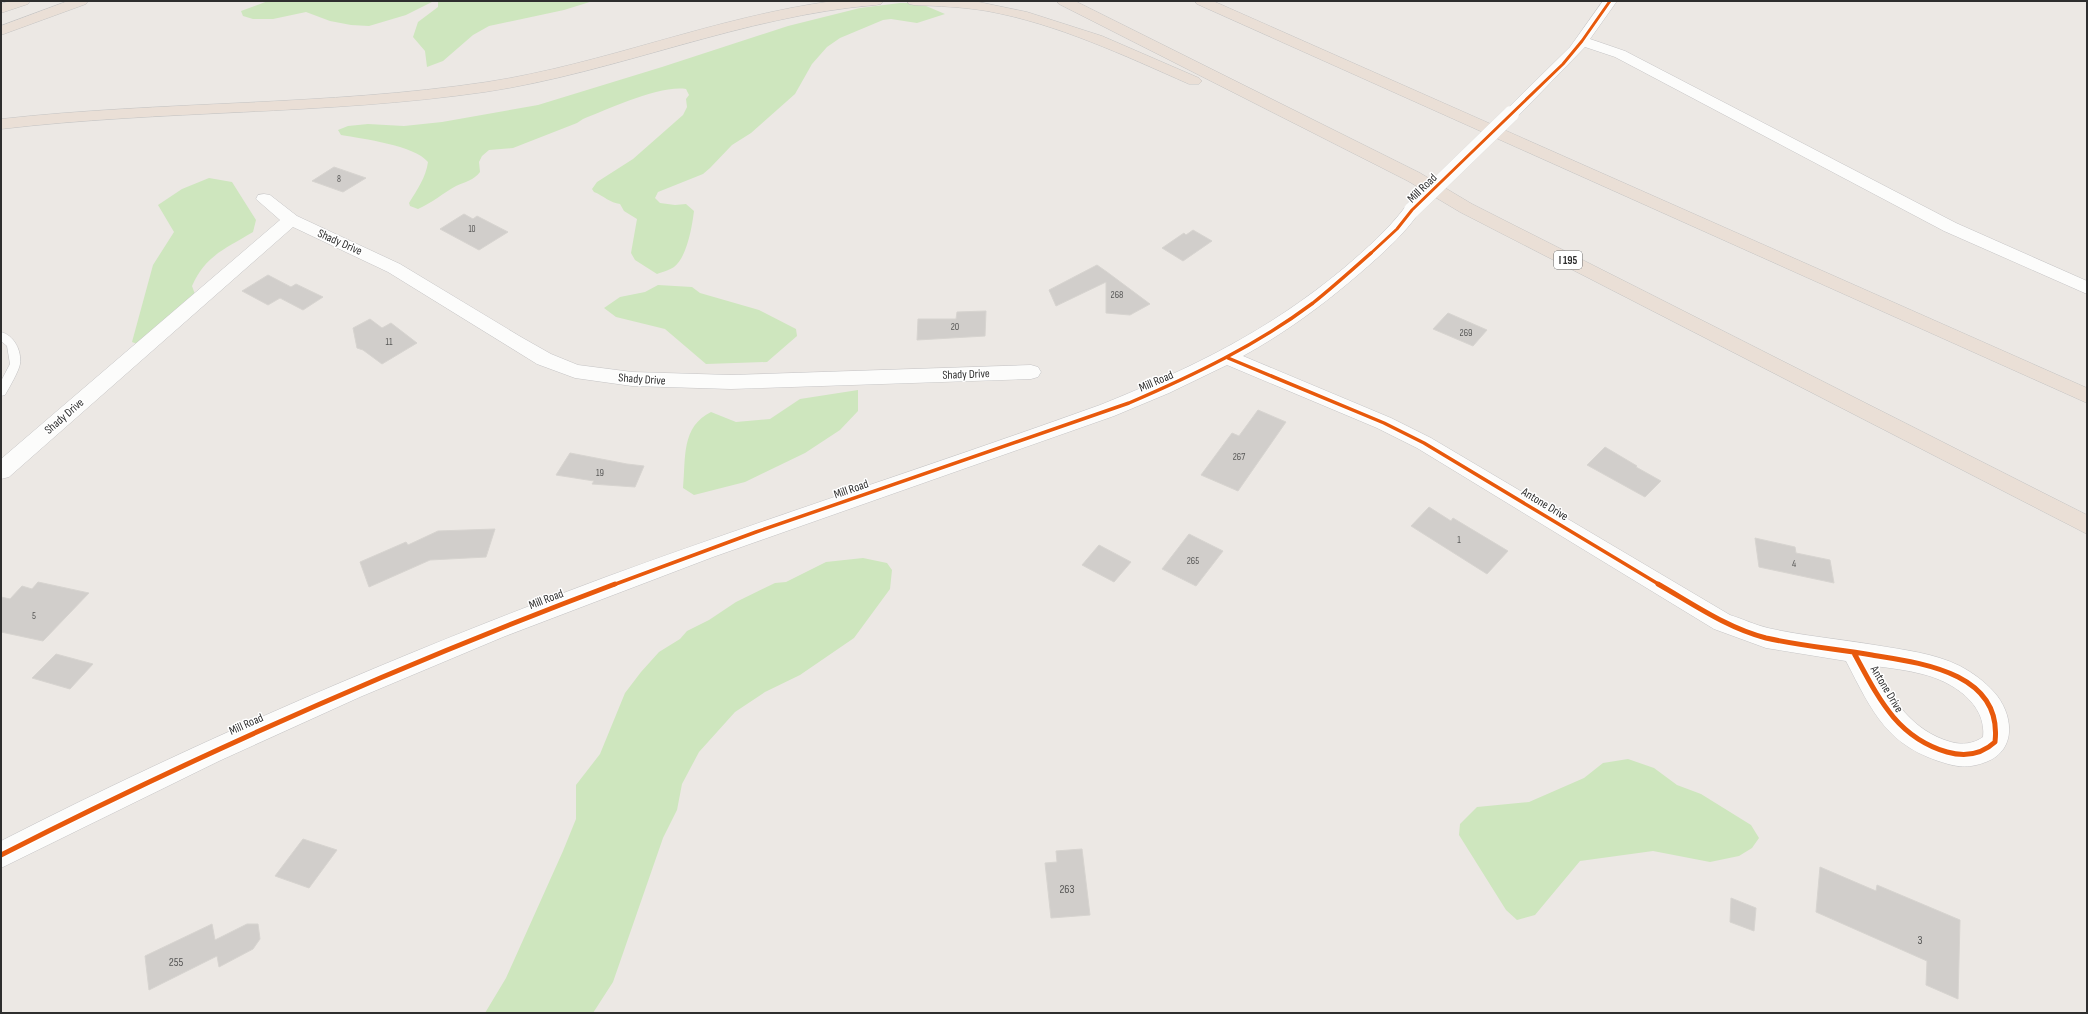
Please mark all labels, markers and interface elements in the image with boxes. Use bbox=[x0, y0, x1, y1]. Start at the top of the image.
street label: Mill Road bbox=[1404, 171, 1440, 206]
house number: 8 bbox=[337, 174, 341, 185]
house number: 10 bbox=[468, 224, 476, 235]
street label: Shady Drive bbox=[315, 226, 365, 259]
road number: I 195 bbox=[1554, 251, 1582, 269]
house number: 268 bbox=[1111, 289, 1123, 301]
house number: 20 bbox=[951, 321, 959, 333]
house number: 269 bbox=[1460, 327, 1472, 339]
house number: 11 bbox=[386, 336, 393, 348]
street label: Shady Drive bbox=[942, 366, 990, 383]
street label: Mill Road bbox=[1137, 368, 1176, 395]
street label: Shady Drive bbox=[618, 370, 666, 389]
street label: Shady Drive bbox=[42, 395, 87, 438]
house number: 267 bbox=[1233, 451, 1245, 463]
house number: 19 bbox=[596, 467, 604, 479]
street label: Mill Road bbox=[832, 477, 870, 502]
street label: Antone Drive bbox=[1518, 484, 1571, 524]
house number: 1 bbox=[1457, 534, 1461, 546]
house number: 265 bbox=[1187, 555, 1199, 567]
house number: 4 bbox=[1792, 558, 1796, 570]
street label: Mill Road bbox=[527, 586, 566, 613]
house number: 5 bbox=[32, 610, 36, 622]
street label: Antone Drive bbox=[1866, 662, 1906, 716]
street label: Mill Road bbox=[227, 710, 266, 739]
house number: 263 bbox=[1059, 882, 1075, 897]
house number: 3 bbox=[1917, 933, 1923, 948]
house number: 255 bbox=[169, 955, 183, 970]

